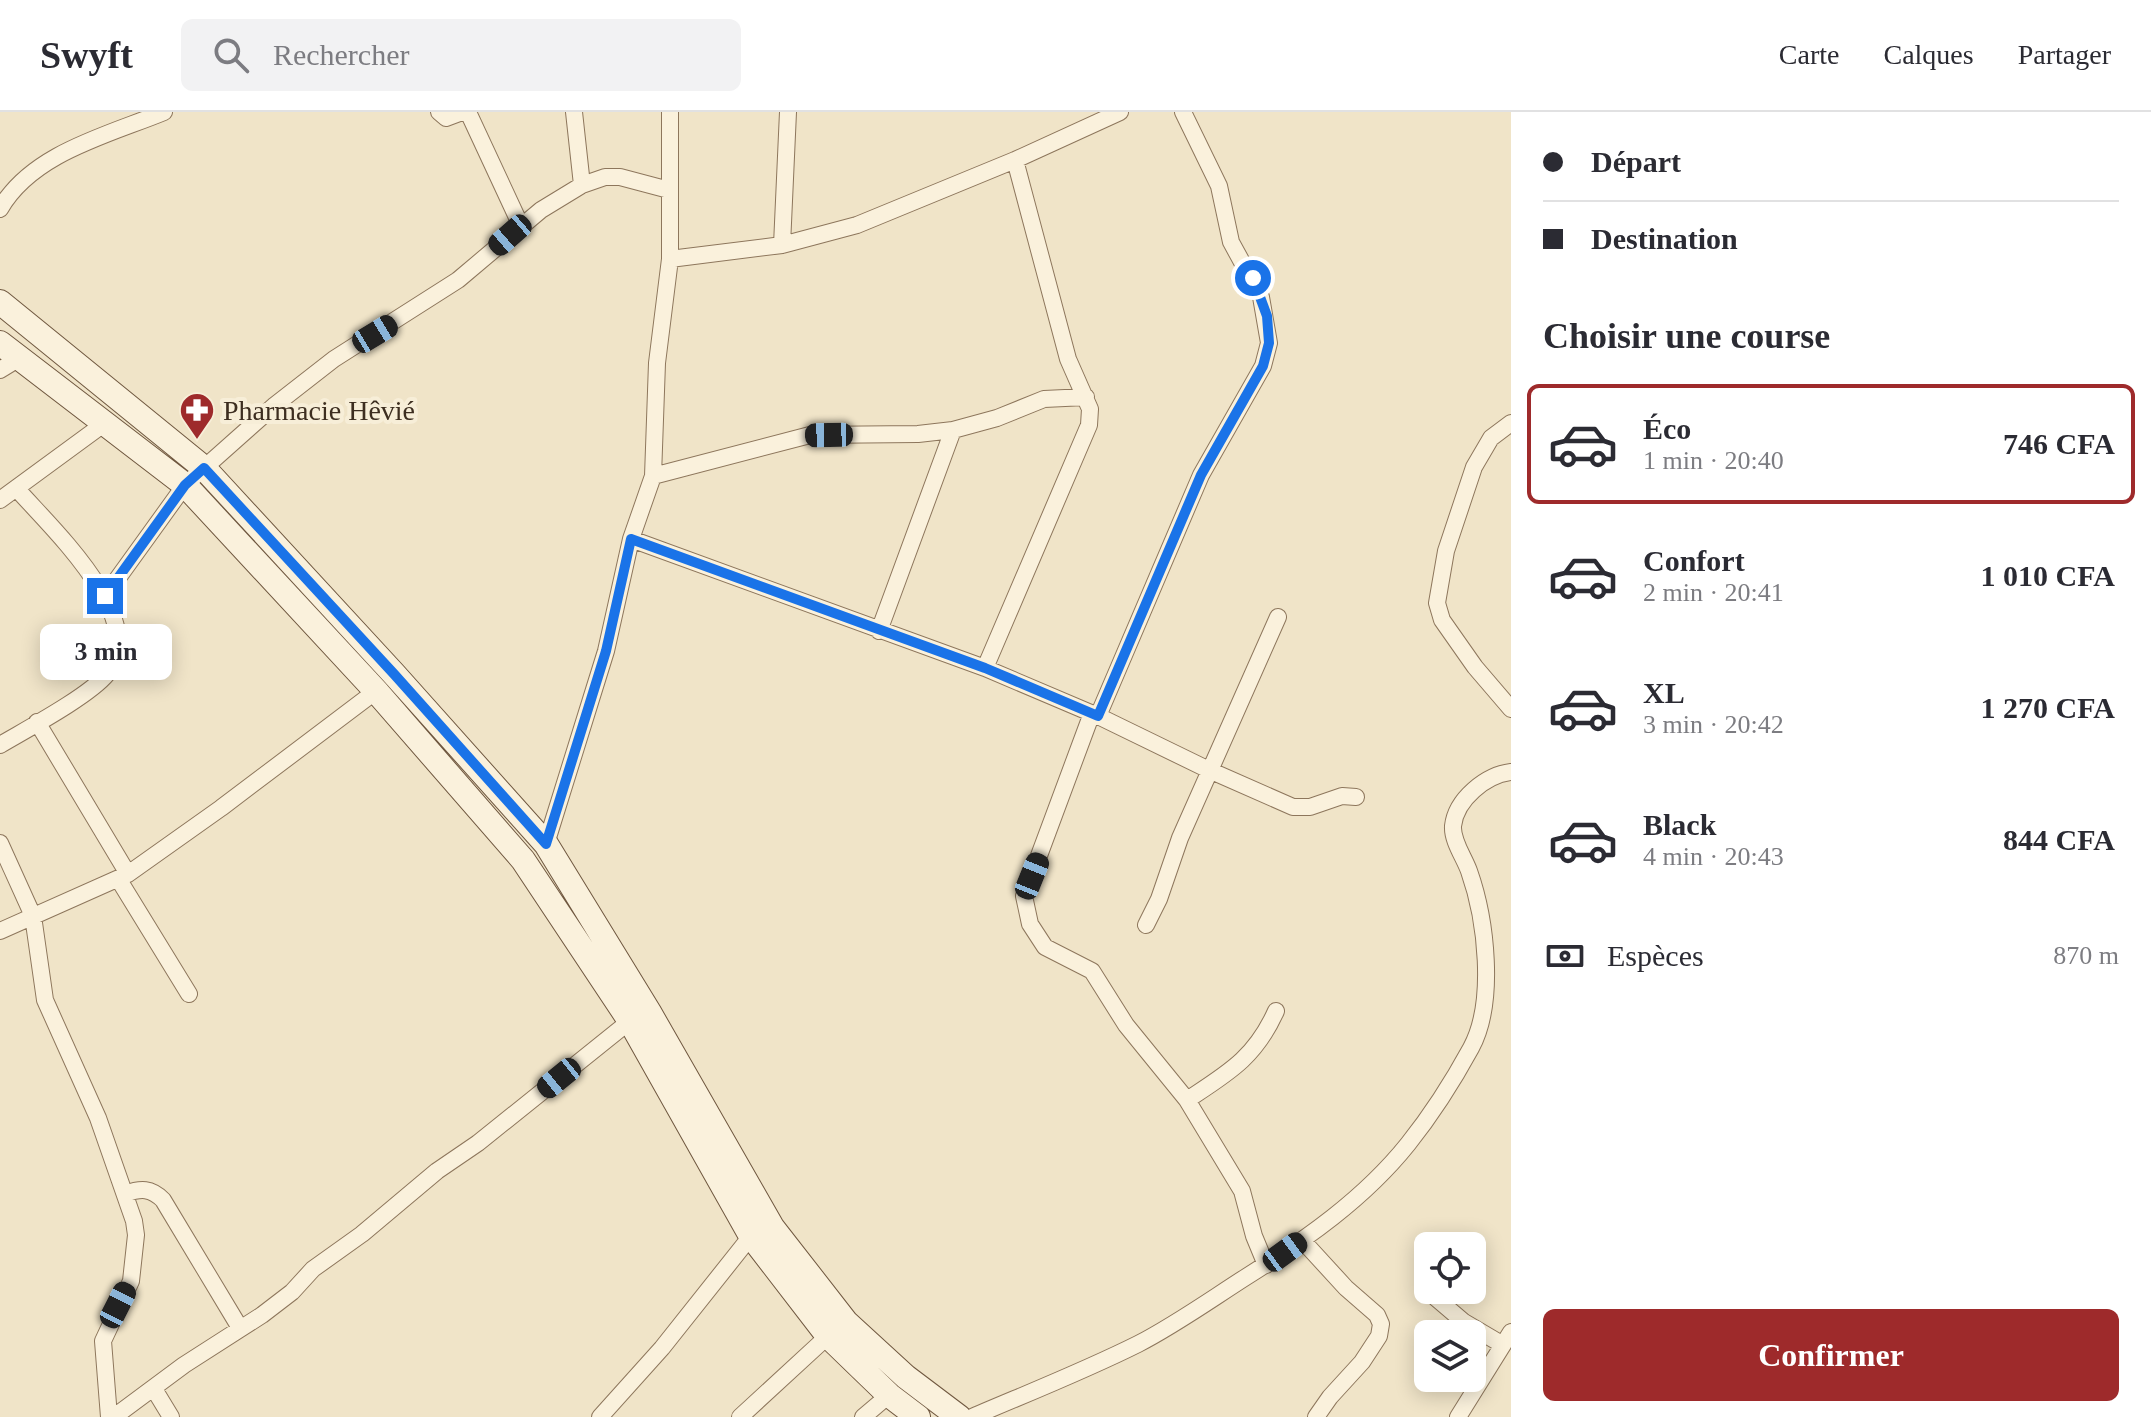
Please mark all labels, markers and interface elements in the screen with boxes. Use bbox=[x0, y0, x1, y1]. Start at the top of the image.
search box bbox=[181, 19, 741, 91]
icon: search bbox=[209, 33, 253, 77]
text: Swyft bbox=[40, 34, 133, 76]
text: Rechercher bbox=[273, 38, 409, 71]
text: Carte bbox=[1779, 39, 1839, 70]
text: Calques bbox=[1883, 39, 1974, 70]
text: Partager bbox=[2018, 39, 2111, 70]
text: Départ bbox=[1591, 145, 1681, 178]
car bbox=[484, 210, 536, 260]
text: Destination bbox=[1591, 222, 1738, 255]
route start bbox=[1235, 260, 1271, 296]
car bbox=[348, 311, 402, 357]
text: Choisir une course bbox=[1543, 316, 1830, 356]
pharmacy icon: Pharmacie Hêvié bbox=[178, 391, 216, 441]
place label: Pharmacie Hêvié bbox=[223, 395, 415, 426]
icon: car bbox=[1547, 408, 1619, 480]
text: Éco bbox=[1643, 412, 1691, 445]
car bbox=[805, 423, 853, 447]
text: 746 CFA bbox=[2003, 427, 2115, 460]
text: 1 min · 20:40 bbox=[1643, 446, 1784, 475]
icon: car bbox=[1547, 540, 1619, 612]
text: Confort bbox=[1643, 544, 1745, 577]
text: 1 010 CFA bbox=[1981, 559, 2115, 592]
route end bbox=[87, 578, 123, 614]
text: 2 min · 20:41 bbox=[1643, 578, 1784, 607]
callout: 3 min bbox=[39, 624, 171, 680]
text: 3 min bbox=[75, 637, 137, 666]
icon: car bbox=[1547, 672, 1619, 744]
text: XL bbox=[1643, 676, 1685, 709]
text: 1 270 CFA bbox=[1981, 691, 2115, 724]
text: 3 min · 20:42 bbox=[1643, 710, 1784, 739]
icon: car bbox=[1547, 804, 1619, 876]
text: Black bbox=[1643, 808, 1716, 841]
text: 844 CFA bbox=[2003, 823, 2115, 856]
text: 4 min · 20:43 bbox=[1643, 842, 1784, 871]
car bbox=[1012, 849, 1052, 903]
icon: cash bbox=[1543, 934, 1587, 978]
text: Espèces bbox=[1607, 939, 1704, 972]
text: 870 m bbox=[2053, 941, 2119, 970]
car bbox=[533, 1054, 585, 1102]
car bbox=[1259, 1228, 1311, 1276]
map controls bbox=[1414, 1232, 1486, 1392]
button: locate bbox=[1414, 1232, 1486, 1304]
car bbox=[96, 1278, 140, 1332]
button: Confirmer bbox=[1543, 1309, 2119, 1401]
button: layers bbox=[1414, 1320, 1486, 1392]

